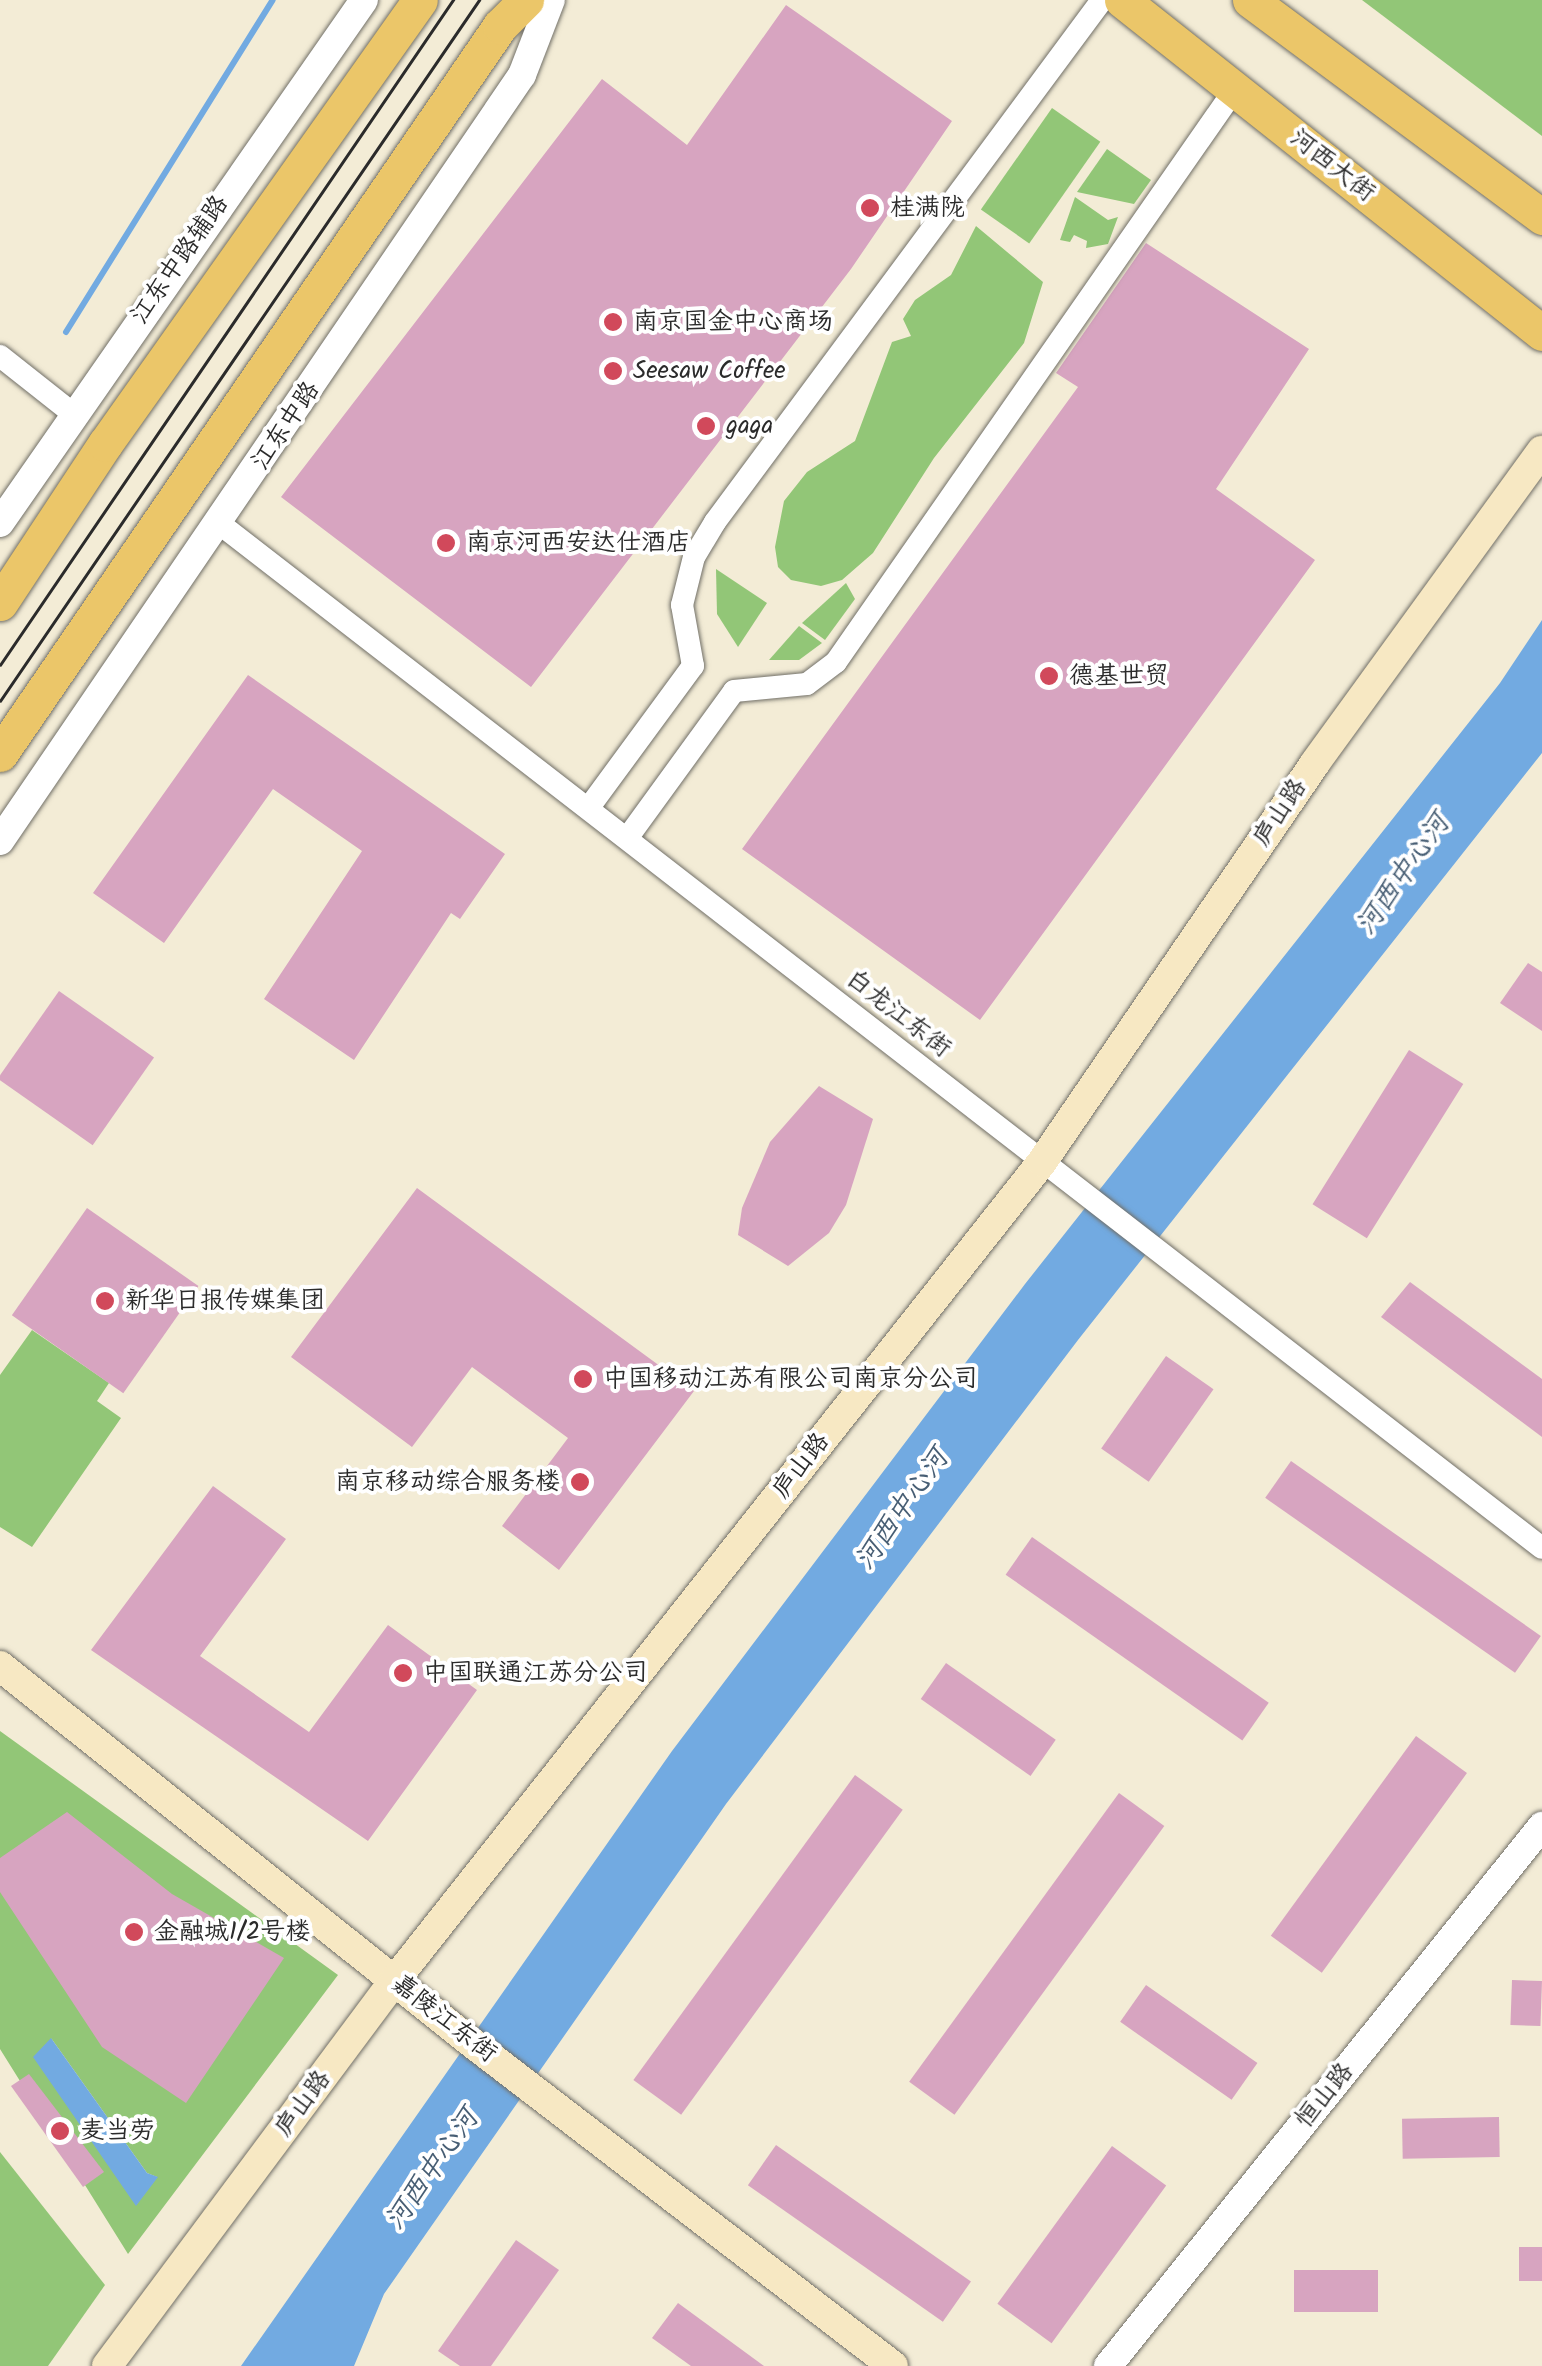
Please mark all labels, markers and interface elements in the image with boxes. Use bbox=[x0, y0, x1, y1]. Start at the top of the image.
street label: 河西大街 bbox=[1283, 123, 1381, 209]
street label: 江东中路辅路 bbox=[125, 190, 235, 330]
place label: 桂满陇 bbox=[890, 193, 965, 223]
marker: 桂满陇 bbox=[859, 197, 881, 219]
place label: 南京国金中心商场 bbox=[633, 307, 833, 337]
marker: 南京国金中心商场 bbox=[602, 311, 624, 333]
place label: Seesaw Coffee bbox=[633, 356, 786, 386]
marker: Seesaw Coffee bbox=[602, 360, 624, 382]
street label: 江东中路 bbox=[246, 376, 326, 476]
place label: gaga bbox=[726, 411, 773, 441]
marker: gaga bbox=[695, 415, 717, 437]
place label: 南京河西安达仕酒店 bbox=[466, 528, 691, 558]
marker: 南京河西安达仕酒店 bbox=[435, 532, 457, 554]
place label: 德基世贸 bbox=[1069, 661, 1169, 691]
marker: 德基世贸 bbox=[1038, 665, 1060, 687]
street label: 庐山路 bbox=[1247, 774, 1313, 852]
water label: 河西中心河 bbox=[1350, 808, 1458, 942]
street label: 白龙江东街 bbox=[840, 964, 956, 1064]
place label: 新华日报传媒集团 bbox=[125, 1286, 325, 1316]
marker: 新华日报传媒集团 bbox=[94, 1290, 116, 1312]
place label: 中国移动江苏有限公司南京分公司 bbox=[603, 1364, 978, 1394]
marker: 中国移动江苏有限公司南京分公司 bbox=[572, 1368, 594, 1390]
street label: 庐山路 bbox=[766, 1427, 836, 1505]
water label: 河西中心河 bbox=[849, 1443, 957, 1577]
place label: 南京移动综合服务楼 bbox=[335, 1467, 560, 1497]
marker: 南京移动综合服务楼 bbox=[569, 1471, 591, 1493]
place label: 中国联通江苏分公司 bbox=[423, 1658, 648, 1688]
marker: 中国联通江苏分公司 bbox=[392, 1662, 414, 1684]
place label: 金融城1/2号楼 bbox=[154, 1917, 310, 1947]
marker: 金融城1/2号楼 bbox=[123, 1921, 145, 1943]
street label: 嘉陵江东街 bbox=[386, 1969, 502, 2069]
street label: 恒山路 bbox=[1290, 2057, 1360, 2135]
street label: 庐山路 bbox=[268, 2065, 338, 2143]
water label: 河西中心河 bbox=[379, 2103, 487, 2237]
place label: 麦当劳 bbox=[80, 2116, 155, 2146]
marker: 麦当劳 bbox=[49, 2120, 71, 2142]

